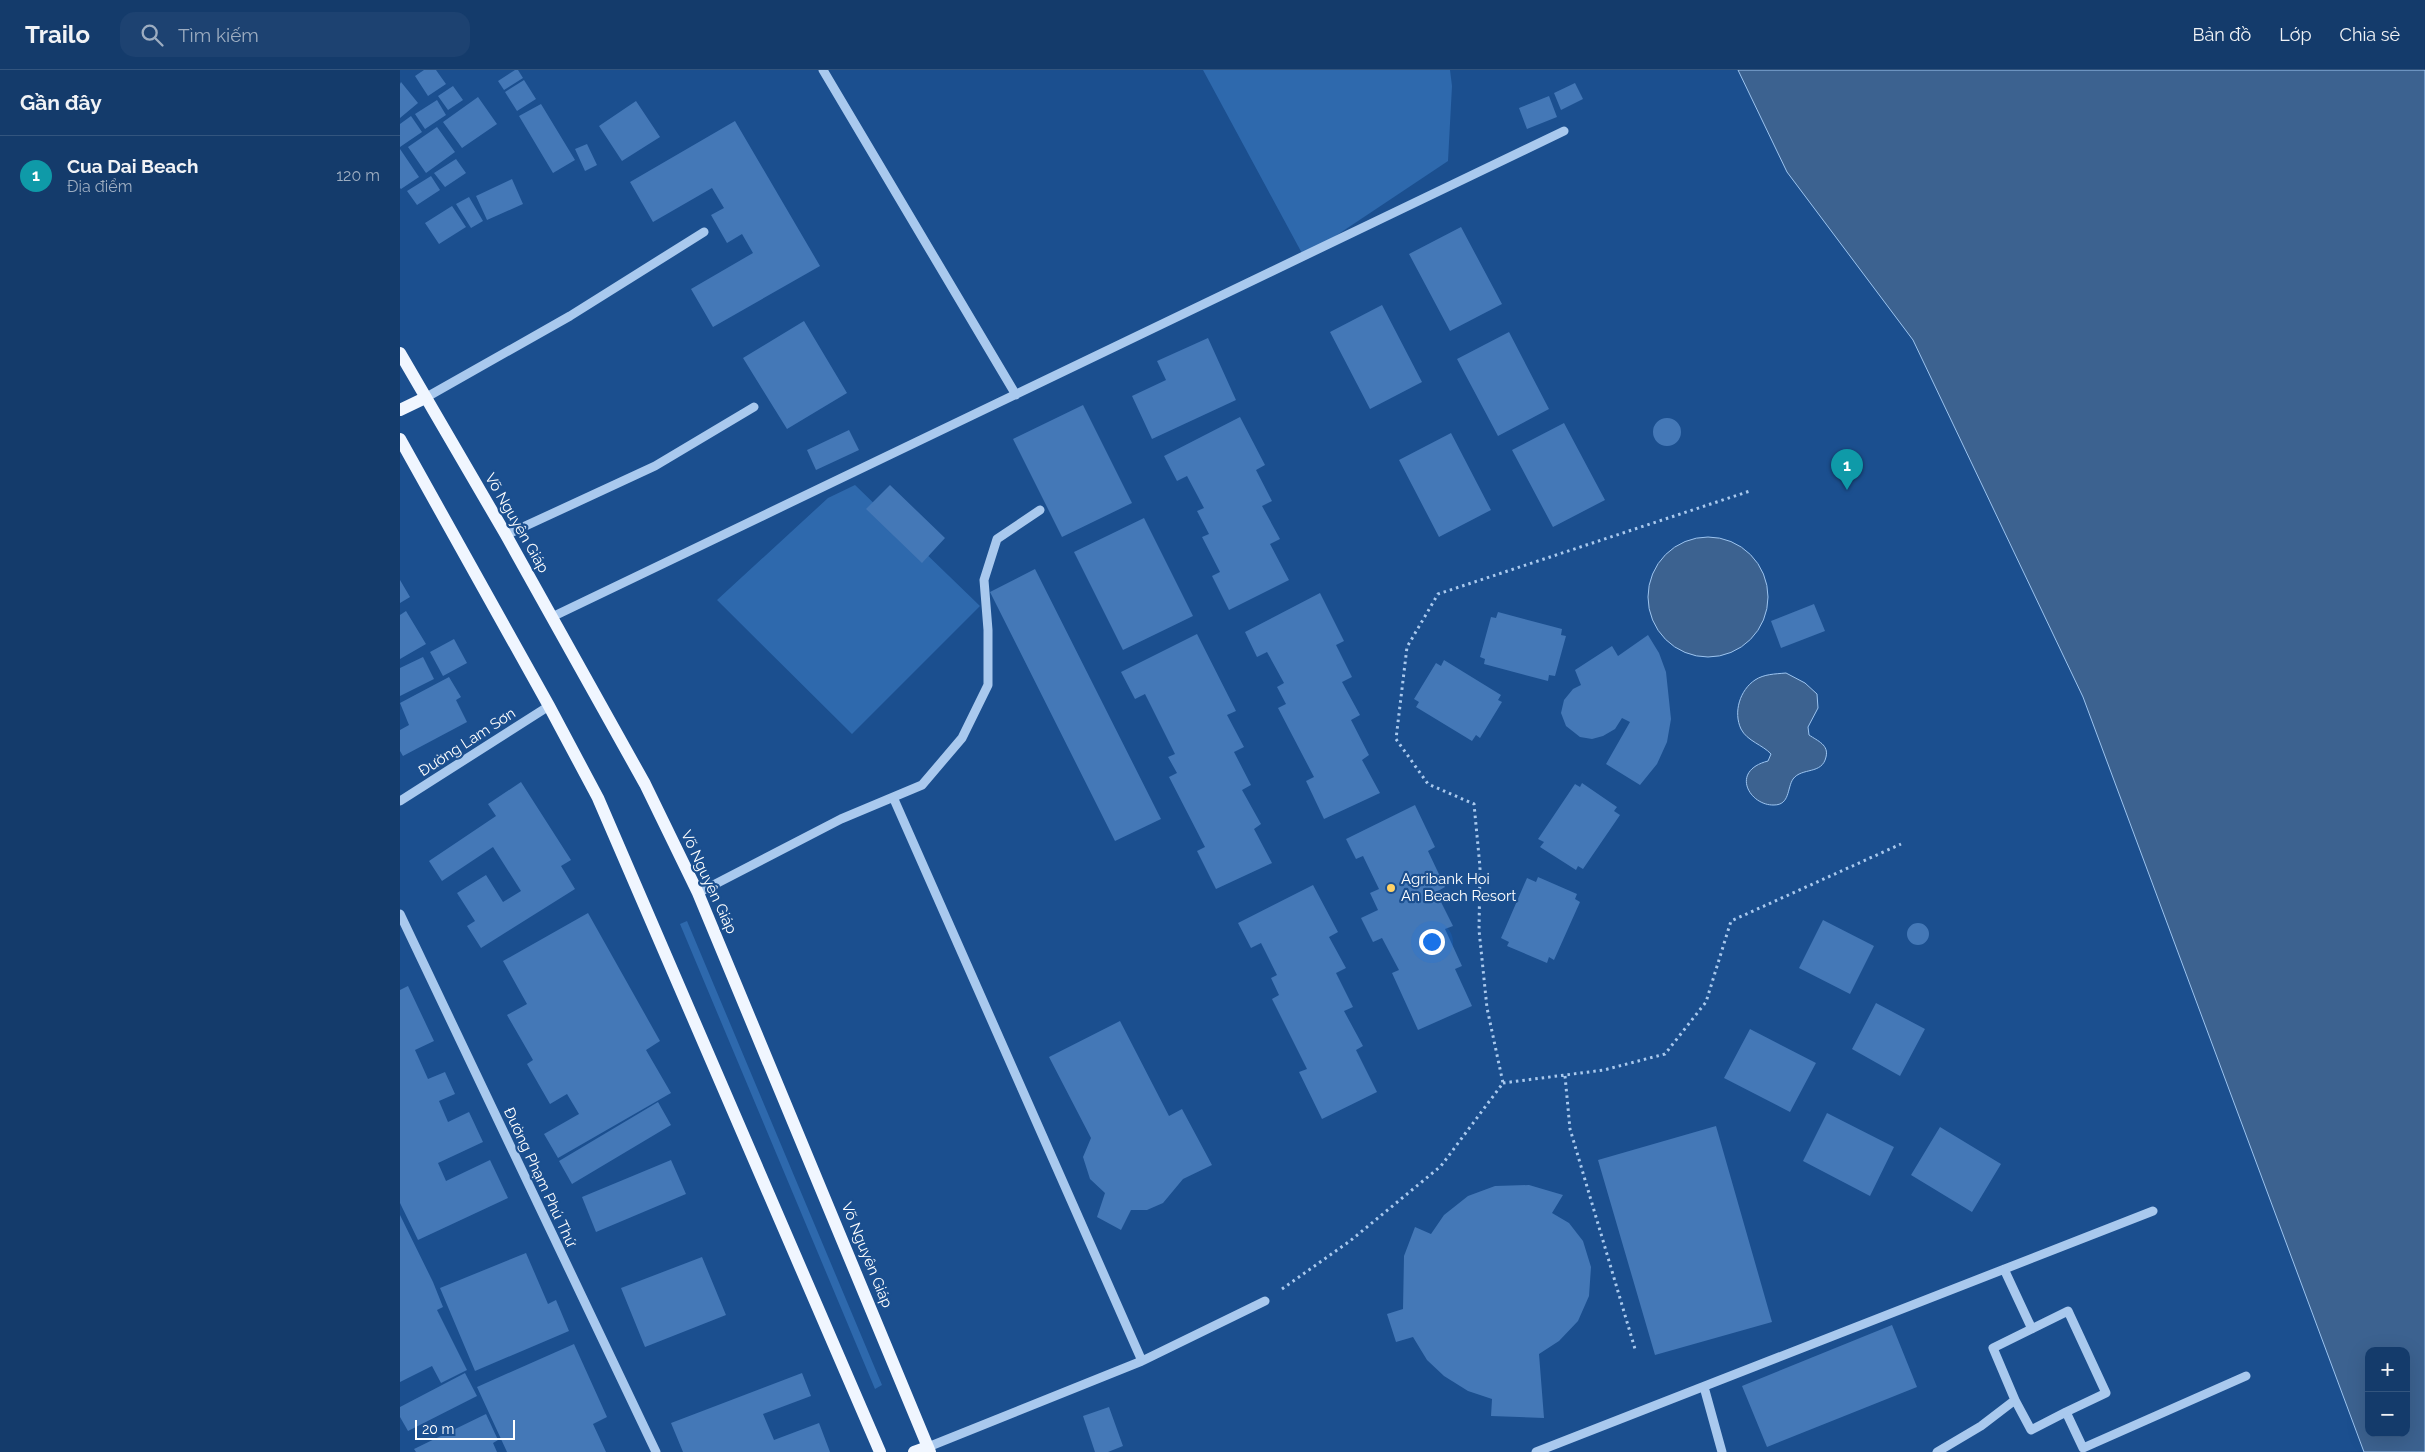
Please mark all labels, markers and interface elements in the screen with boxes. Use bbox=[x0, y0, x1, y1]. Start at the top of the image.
search box bbox=[120, 12, 470, 57]
text: Trailo bbox=[25, 20, 90, 49]
icon: search bbox=[138, 21, 166, 49]
text: Tìm kiếm bbox=[178, 24, 259, 46]
text: Bản đồ bbox=[2192, 24, 2251, 45]
text: Lớp bbox=[2279, 24, 2312, 45]
text: Chia sẻ bbox=[2340, 24, 2400, 45]
text: Gần đây bbox=[20, 90, 102, 115]
text: Cua Dai Beach bbox=[67, 155, 198, 177]
text: 1 bbox=[32, 166, 40, 185]
text: 120 m bbox=[336, 166, 380, 185]
text: Địa điểm bbox=[67, 177, 132, 196]
pin: 1 bbox=[1831, 449, 1863, 490]
street label: Võ Nguyên Giáp bbox=[481, 470, 553, 576]
street label: Đường Lam Sơn bbox=[415, 704, 519, 780]
street label: Võ Nguyên Giáp bbox=[677, 827, 741, 937]
place label: Agribank Hoi An Beach Resort bbox=[1401, 870, 1516, 905]
marker: Agribank Hoi An Beach Resort bbox=[1385, 882, 1397, 894]
your location bbox=[1419, 929, 1445, 955]
street label: Đường Phạm Phú Thứ bbox=[500, 1105, 581, 1250]
street label: Võ Nguyên Giáp bbox=[838, 1200, 896, 1310]
map controls bbox=[2365, 1347, 2410, 1437]
button: + bbox=[2365, 1347, 2410, 1392]
button: − bbox=[2365, 1392, 2410, 1437]
scale bar bbox=[415, 1417, 515, 1440]
text: 20 m bbox=[422, 1421, 454, 1437]

